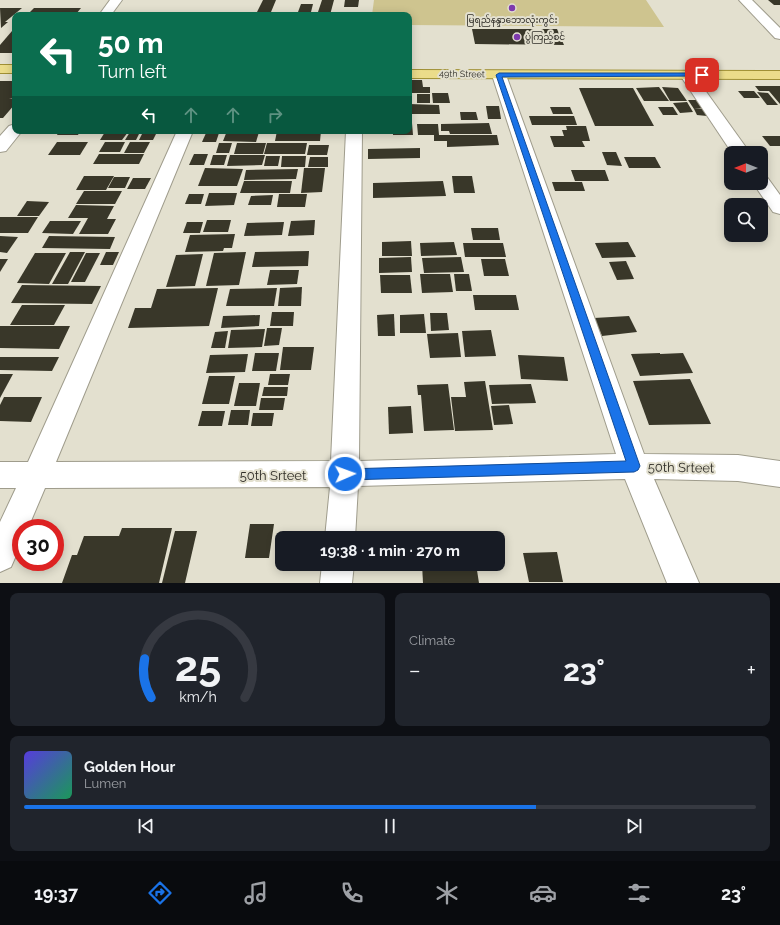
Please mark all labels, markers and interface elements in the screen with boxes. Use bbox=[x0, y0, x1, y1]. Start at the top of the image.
marker: မြရည်နန္ဒာဘောလုံးကွင်း bbox=[507, 3, 517, 13]
place label: မြရည်နန္ဒာဘောလုံးကွင်း bbox=[466, 14, 558, 27]
text: 50 m bbox=[98, 27, 164, 60]
icon: left bbox=[32, 28, 84, 80]
place label: ပွဲကြည့်စင် bbox=[525, 31, 565, 44]
marker: ပွဲကြည့်စင် bbox=[512, 32, 522, 42]
pin bbox=[685, 58, 719, 92]
text: Turn left bbox=[98, 61, 167, 82]
icon: arrive bbox=[691, 64, 713, 86]
street label: 49th Street bbox=[439, 69, 485, 79]
icon: left bbox=[138, 104, 160, 126]
icon: ahead bbox=[180, 104, 202, 126]
icon: ahead bbox=[222, 104, 244, 126]
icon: right bbox=[264, 104, 286, 126]
north arrow bbox=[724, 146, 768, 190]
map controls bbox=[724, 146, 768, 242]
button: search bbox=[724, 198, 768, 242]
position arrow bbox=[324, 453, 366, 495]
street label: 50th Srteet bbox=[648, 459, 715, 476]
street label: 50th Srteet bbox=[240, 468, 307, 483]
speed limit sign: 30 bbox=[12, 519, 64, 571]
text: 19:38 · 1 min · 270 m bbox=[320, 542, 460, 560]
text: Climate bbox=[409, 633, 455, 648]
text: 25 bbox=[174, 641, 221, 690]
text: 23° bbox=[563, 653, 605, 688]
text: − bbox=[409, 657, 421, 683]
text: + bbox=[747, 657, 756, 683]
text: km/h bbox=[179, 688, 216, 704]
text: Golden Hour bbox=[84, 758, 175, 776]
text: Lumen bbox=[84, 776, 126, 791]
icon: previous bbox=[135, 815, 157, 837]
icon: pause bbox=[379, 815, 401, 837]
icon: next bbox=[623, 815, 645, 837]
icon: directions bbox=[146, 879, 174, 907]
icon: music bbox=[242, 879, 270, 907]
icon: phone bbox=[338, 879, 366, 907]
icon: climate bbox=[433, 879, 461, 907]
icon: car bbox=[529, 879, 557, 907]
icon: filters bbox=[625, 879, 653, 907]
text: 19:37 bbox=[34, 883, 78, 904]
text: 23° bbox=[721, 883, 746, 904]

